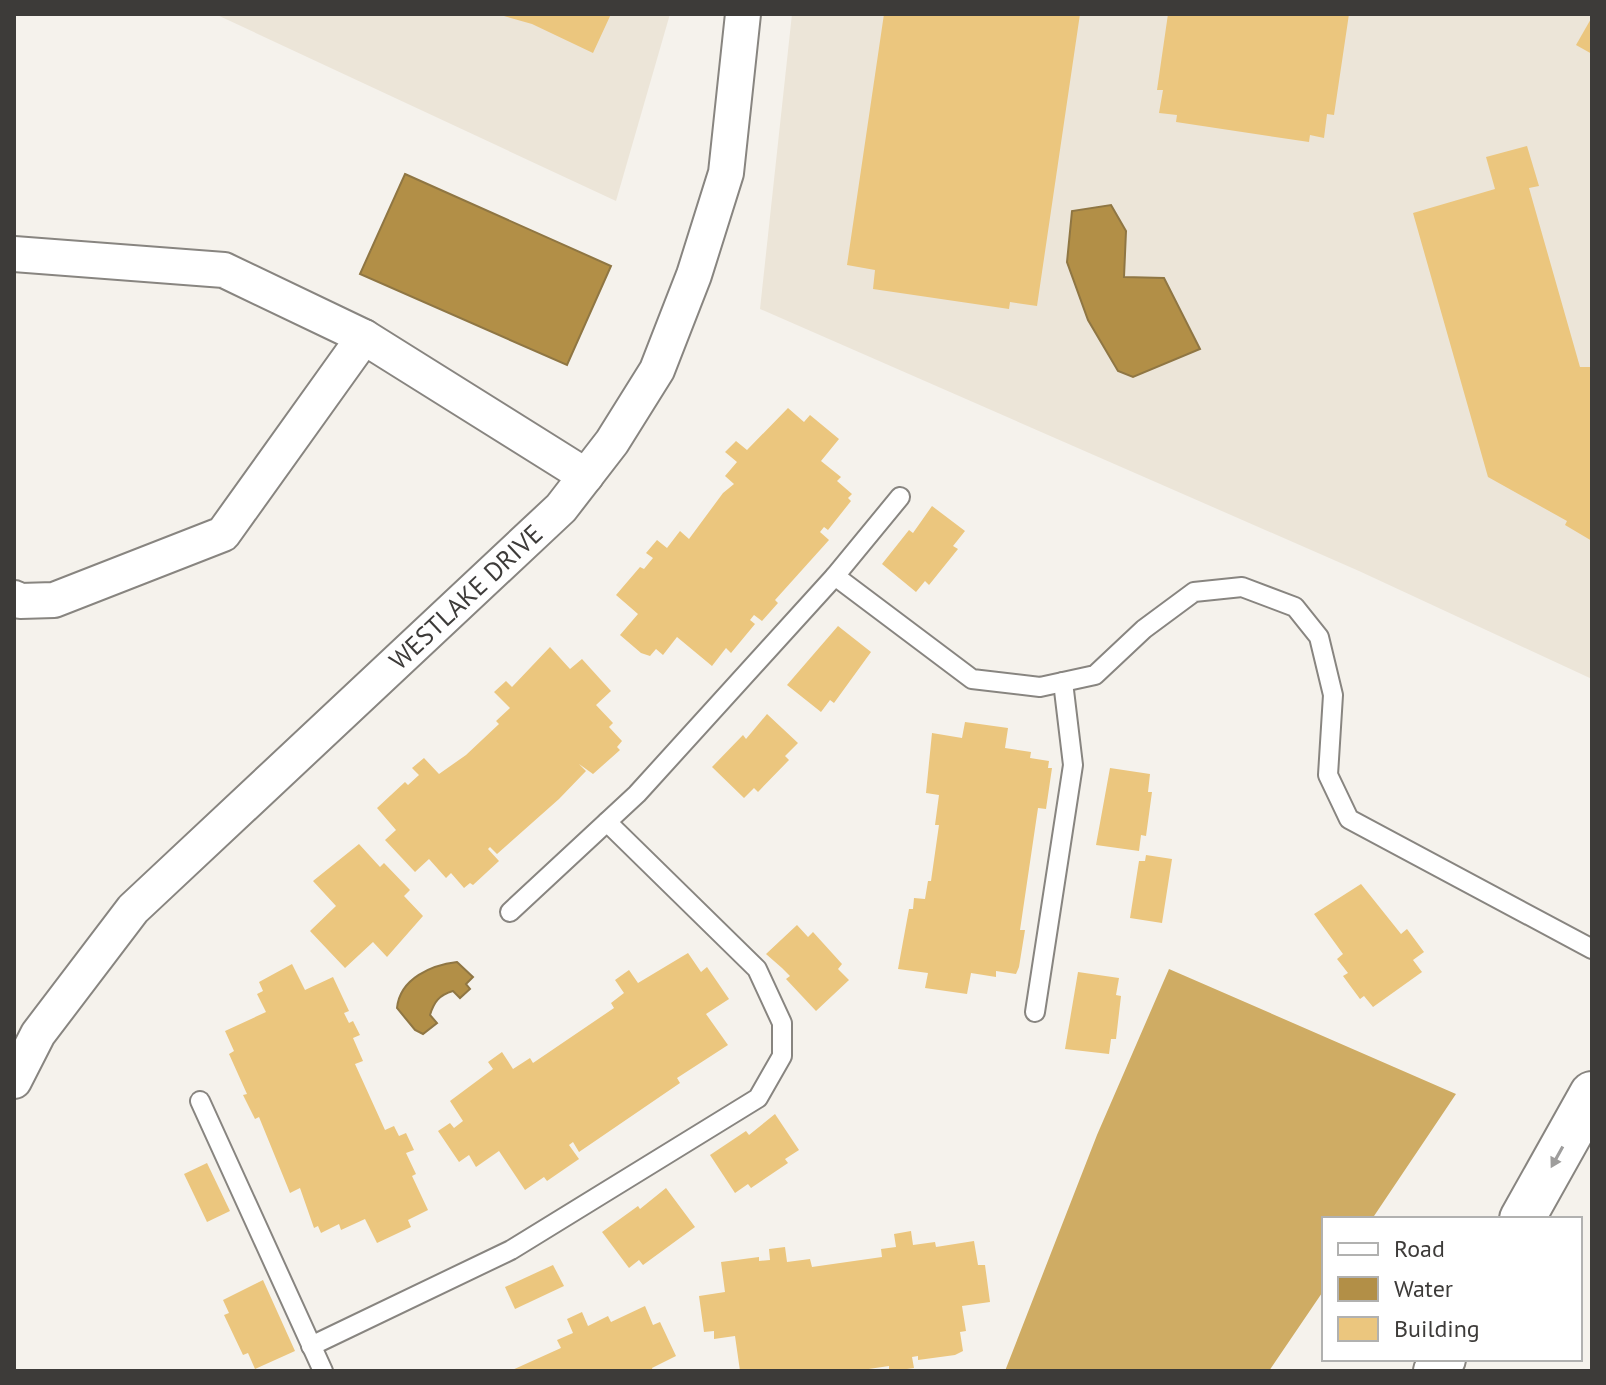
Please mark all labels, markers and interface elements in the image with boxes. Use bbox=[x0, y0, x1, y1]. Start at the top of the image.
street label: WESTLAKE DRIVE bbox=[382, 517, 549, 676]
one-way arrow bbox=[1550, 1145, 1564, 1168]
legend bbox=[1322, 1217, 1582, 1361]
text: Road bbox=[1394, 1233, 1445, 1264]
text: Water bbox=[1394, 1273, 1453, 1304]
text: Building bbox=[1394, 1313, 1480, 1344]

